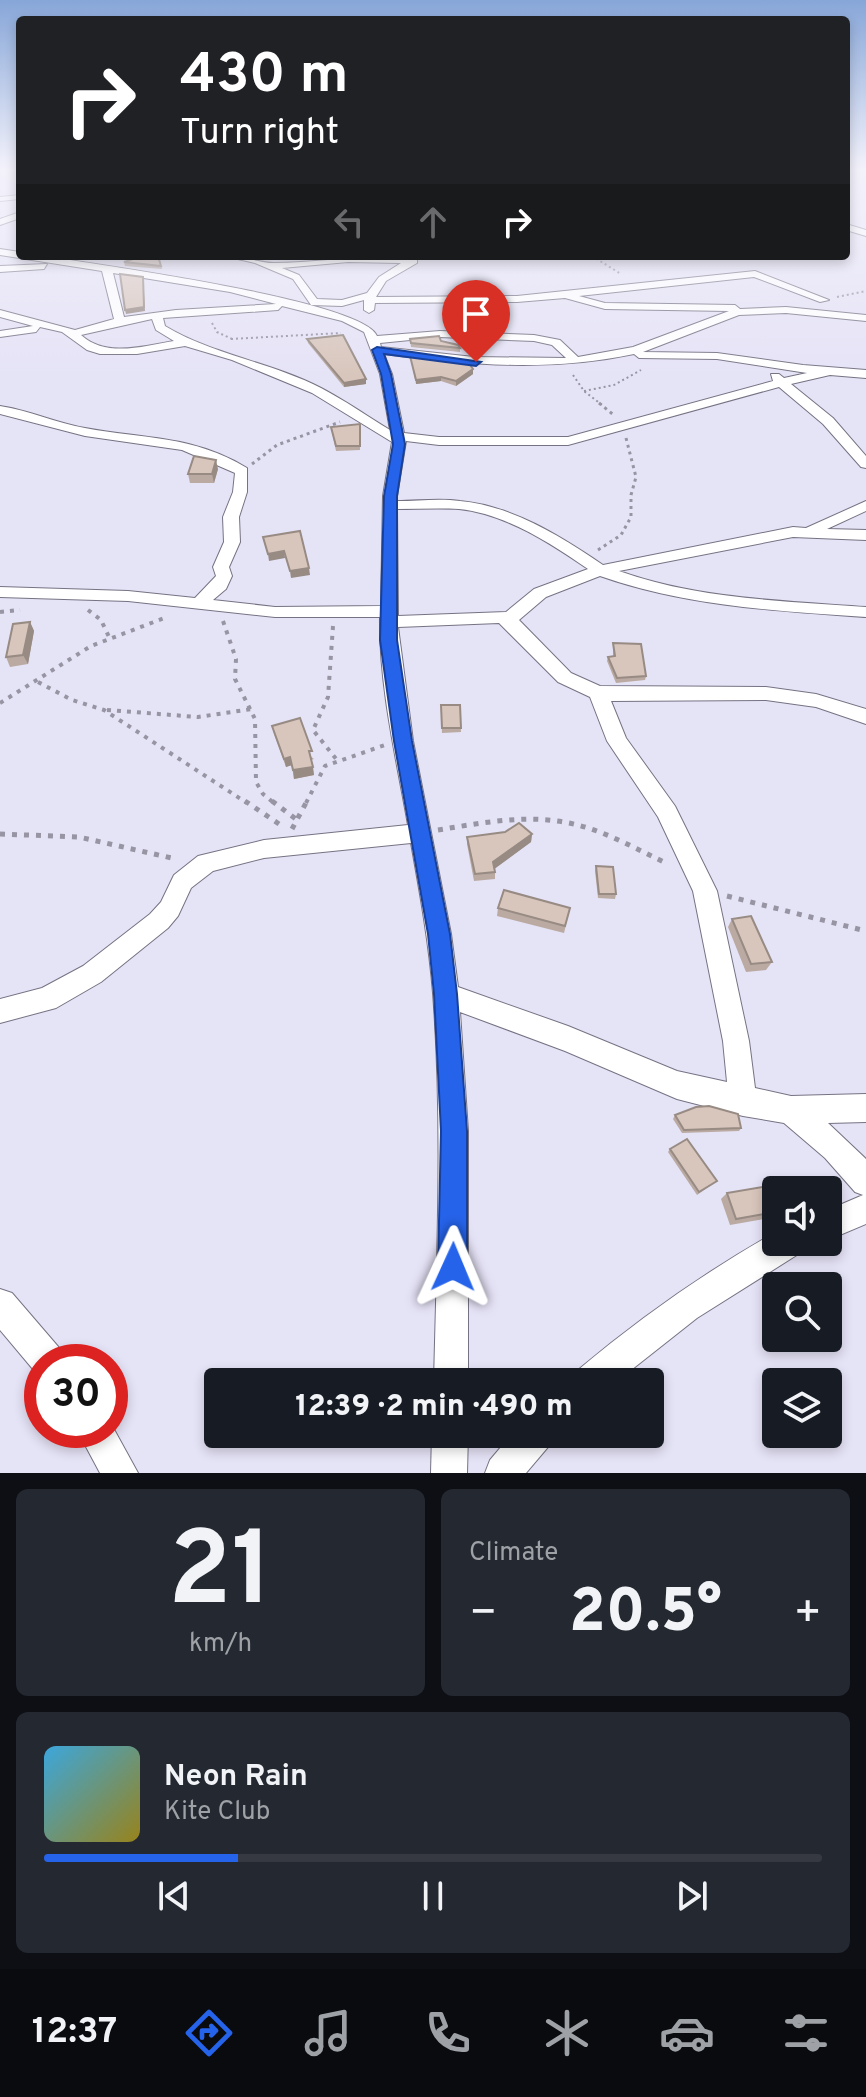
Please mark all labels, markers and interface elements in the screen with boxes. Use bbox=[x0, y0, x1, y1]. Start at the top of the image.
text: 430 m bbox=[180, 42, 349, 112]
icon: right bbox=[48, 48, 152, 152]
text: Turn right bbox=[180, 111, 339, 157]
icon: left bbox=[327, 200, 371, 244]
icon: ahead bbox=[411, 200, 455, 244]
icon: right bbox=[495, 200, 539, 244]
pin bbox=[442, 280, 510, 362]
icon: arrive bbox=[454, 292, 498, 336]
map controls bbox=[762, 1176, 842, 1448]
button: sound bbox=[762, 1176, 842, 1256]
position arrow bbox=[411, 1225, 495, 1309]
button: search bbox=[762, 1272, 842, 1352]
speed limit sign: 30 bbox=[24, 1344, 128, 1448]
button: layers bbox=[762, 1368, 842, 1448]
text: 12:39 · 2 min · 490 m bbox=[295, 1389, 573, 1426]
text: 21 bbox=[168, 1510, 273, 1642]
text: Climate bbox=[469, 1537, 558, 1570]
text: 20.5° bbox=[569, 1577, 722, 1653]
text: − bbox=[469, 1587, 497, 1643]
text: + bbox=[794, 1587, 822, 1643]
text: km/h bbox=[189, 1628, 252, 1661]
text: Neon Rain bbox=[164, 1759, 308, 1796]
text: Kite Club bbox=[164, 1796, 270, 1829]
icon: previous bbox=[152, 1874, 196, 1918]
icon: pause bbox=[411, 1874, 455, 1918]
icon: next bbox=[670, 1874, 714, 1918]
icon: directions bbox=[181, 2005, 237, 2061]
icon: music bbox=[300, 2005, 356, 2061]
icon: phone bbox=[420, 2005, 476, 2061]
icon: climate bbox=[539, 2005, 595, 2061]
icon: car bbox=[659, 2005, 715, 2061]
icon: filters bbox=[778, 2005, 834, 2061]
text: 12:37 bbox=[32, 2010, 117, 2056]

